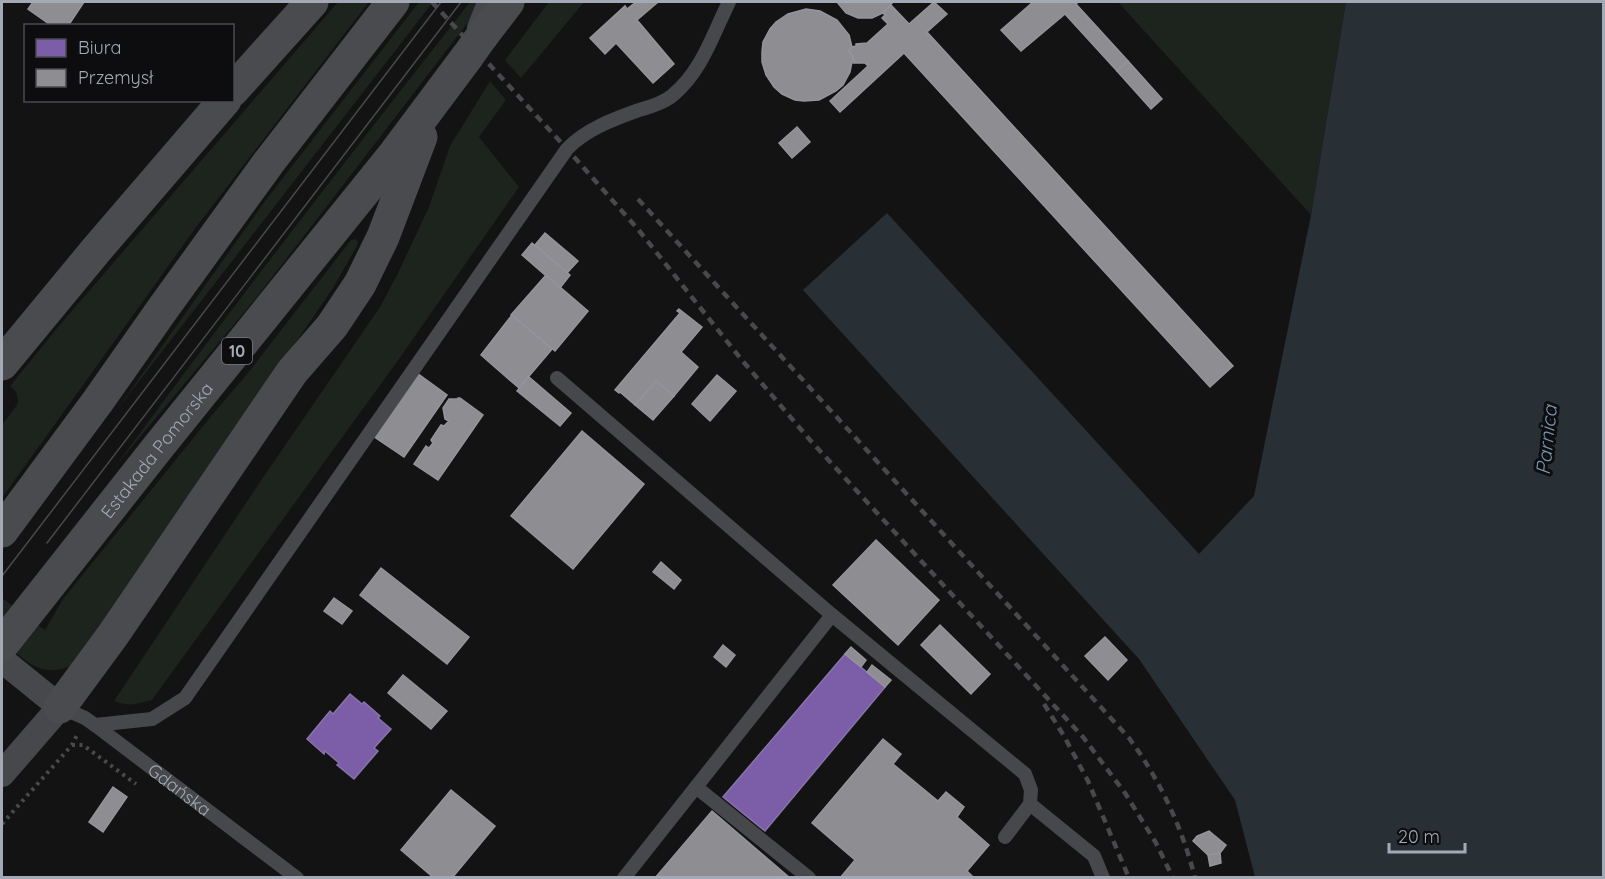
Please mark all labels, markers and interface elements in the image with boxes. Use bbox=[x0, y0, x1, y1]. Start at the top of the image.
legend bbox=[24, 24, 234, 102]
text: Biura bbox=[78, 36, 121, 59]
text: Przemysł bbox=[78, 66, 154, 89]
road number: 10 bbox=[222, 338, 252, 364]
street label: Estakada Pomorska bbox=[95, 377, 218, 522]
water label: Parnica bbox=[1530, 402, 1562, 476]
street label: Gdańska bbox=[144, 758, 216, 821]
scale bar bbox=[1389, 816, 1466, 854]
text: 20 m bbox=[1398, 825, 1440, 848]

